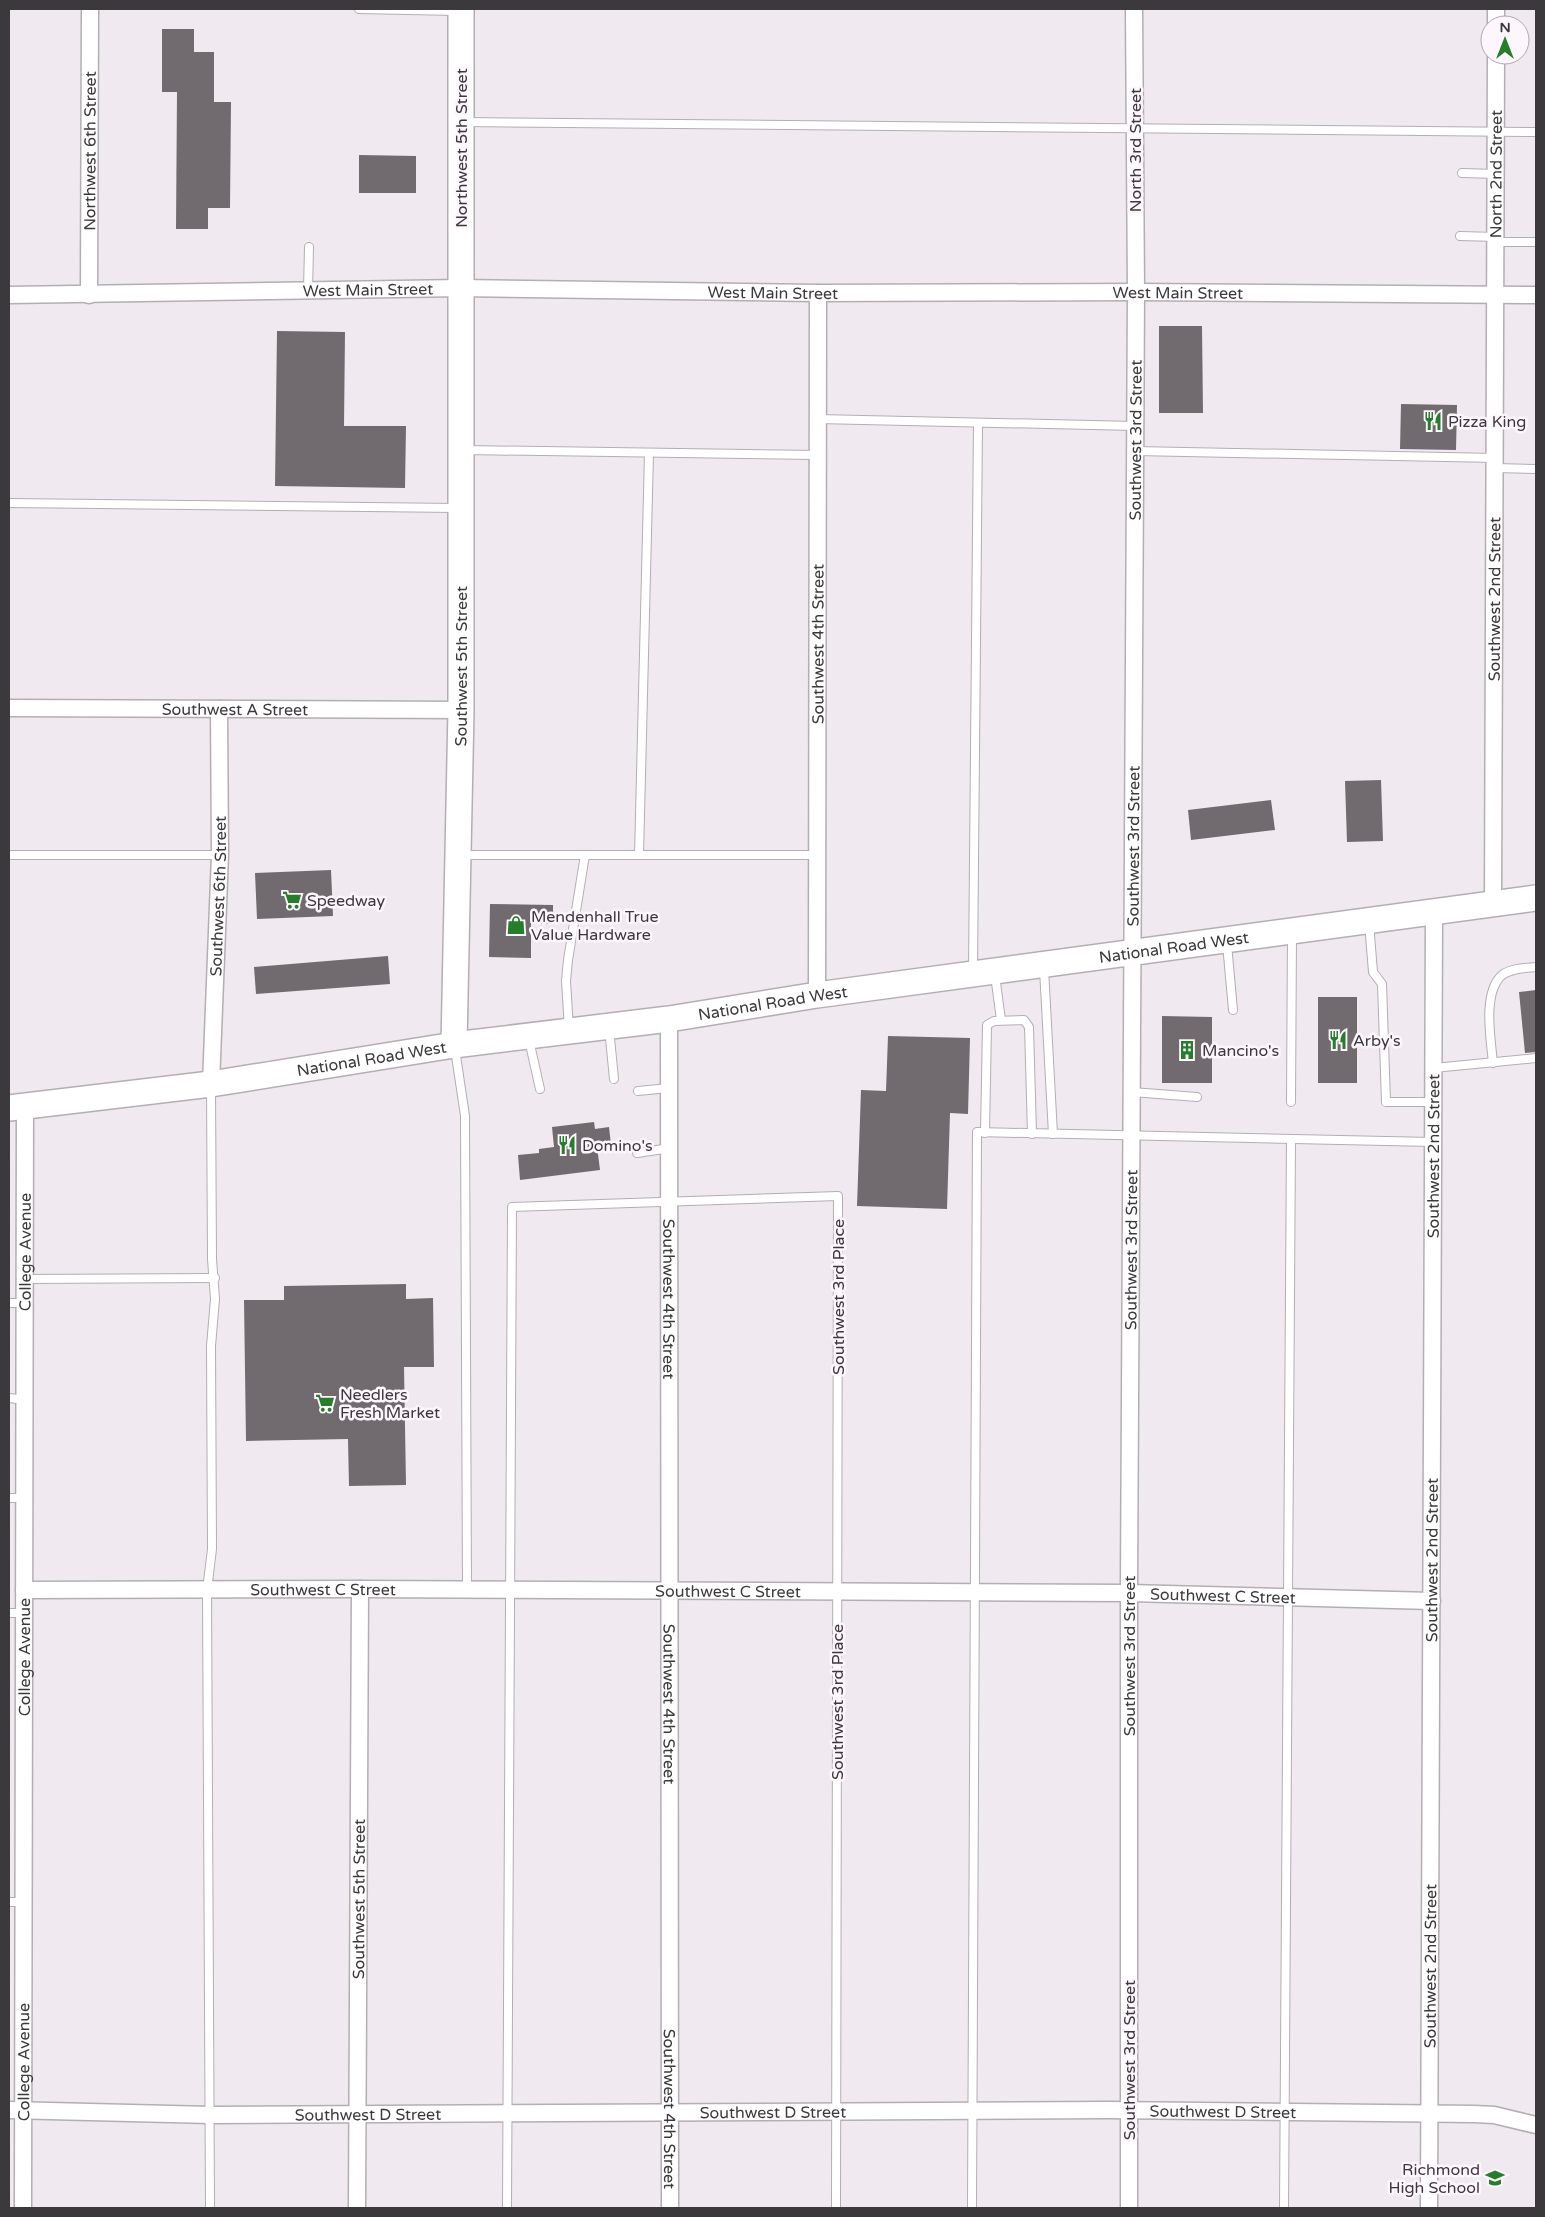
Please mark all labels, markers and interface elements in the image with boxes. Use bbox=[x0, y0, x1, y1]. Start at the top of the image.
north arrow bbox=[1480, 15, 1530, 65]
text: N bbox=[1499, 19, 1511, 36]
street label: Northwest 5th Street bbox=[452, 68, 472, 228]
street label: Northwest 6th Street bbox=[80, 71, 101, 231]
street label: North 3rd Street bbox=[1126, 88, 1146, 212]
street label: North 2nd Street bbox=[1486, 110, 1507, 238]
street label: West Main Street bbox=[303, 279, 433, 301]
street label: West Main Street bbox=[707, 282, 838, 304]
street label: West Main Street bbox=[1113, 283, 1243, 304]
street label: Southwest 3rd Street bbox=[1126, 360, 1147, 520]
restaurant icon: Pizza King bbox=[1422, 410, 1444, 432]
place label: Pizza King bbox=[1448, 412, 1526, 432]
street label: Southwest 2nd Street bbox=[1485, 517, 1505, 681]
street label: Southwest 4th Street bbox=[808, 564, 829, 724]
street label: Southwest 5th Street bbox=[451, 586, 472, 747]
street label: Southwest A Street bbox=[162, 700, 308, 720]
street label: Southwest 3rd Street bbox=[1124, 766, 1144, 926]
street label: Southwest 6th Street bbox=[206, 816, 231, 977]
supermarket icon: Speedway bbox=[281, 889, 303, 911]
place label: Speedway bbox=[307, 891, 385, 911]
place label: Mendenhall True Value Hardware bbox=[531, 907, 659, 945]
shop icon: Mendenhall True Value Hardware bbox=[505, 914, 527, 936]
street label: National Road West bbox=[1098, 928, 1250, 968]
street label: National Road West bbox=[697, 982, 849, 1025]
restaurant icon: Arby's bbox=[1327, 1029, 1349, 1051]
place label: Arby's bbox=[1353, 1031, 1401, 1051]
street label: National Road West bbox=[295, 1037, 448, 1081]
building icon: Mancino's bbox=[1176, 1039, 1198, 1061]
place label: Mancino's bbox=[1202, 1041, 1279, 1061]
street label: Southwest 2nd Street bbox=[1424, 1074, 1444, 1238]
restaurant icon: Domino's bbox=[556, 1134, 578, 1156]
place label: Domino's bbox=[582, 1136, 653, 1156]
street label: Southwest 3rd Street bbox=[1121, 1170, 1142, 1330]
street label: College Avenue bbox=[16, 1193, 36, 1311]
street label: Southwest 4th Street bbox=[658, 1219, 678, 1379]
street label: Southwest 3rd Place bbox=[829, 1219, 849, 1375]
place label: Needlers Fresh Market bbox=[340, 1385, 440, 1423]
supermarket icon: Needlers Fresh Market bbox=[314, 1392, 336, 1414]
street label: Southwest 2nd Street bbox=[1422, 1478, 1443, 1642]
street label: Southwest 3rd Street bbox=[1120, 1576, 1140, 1736]
street label: Southwest C Street bbox=[250, 1580, 396, 1600]
street label: Southwest C Street bbox=[655, 1582, 801, 1602]
street label: Southwest C Street bbox=[1150, 1585, 1296, 1608]
street label: College Avenue bbox=[15, 1598, 35, 1716]
street label: Southwest 4th Street bbox=[659, 1624, 679, 1784]
street label: Southwest 3rd Place bbox=[828, 1624, 848, 1780]
street label: Southwest 5th Street bbox=[349, 1819, 370, 1979]
street label: Southwest 2nd Street bbox=[1421, 1884, 1441, 2048]
street label: Southwest 3rd Street bbox=[1120, 1980, 1140, 2140]
street label: College Avenue bbox=[14, 2003, 34, 2121]
street label: Southwest 4th Street bbox=[659, 2029, 679, 2189]
street label: Southwest D Street bbox=[1149, 2101, 1296, 2123]
street label: Southwest D Street bbox=[700, 2102, 846, 2123]
street label: Southwest D Street bbox=[295, 2105, 441, 2126]
place label: Richmond High School bbox=[1389, 2160, 1480, 2198]
school or university icon: Richmond High School bbox=[1484, 2167, 1506, 2189]

